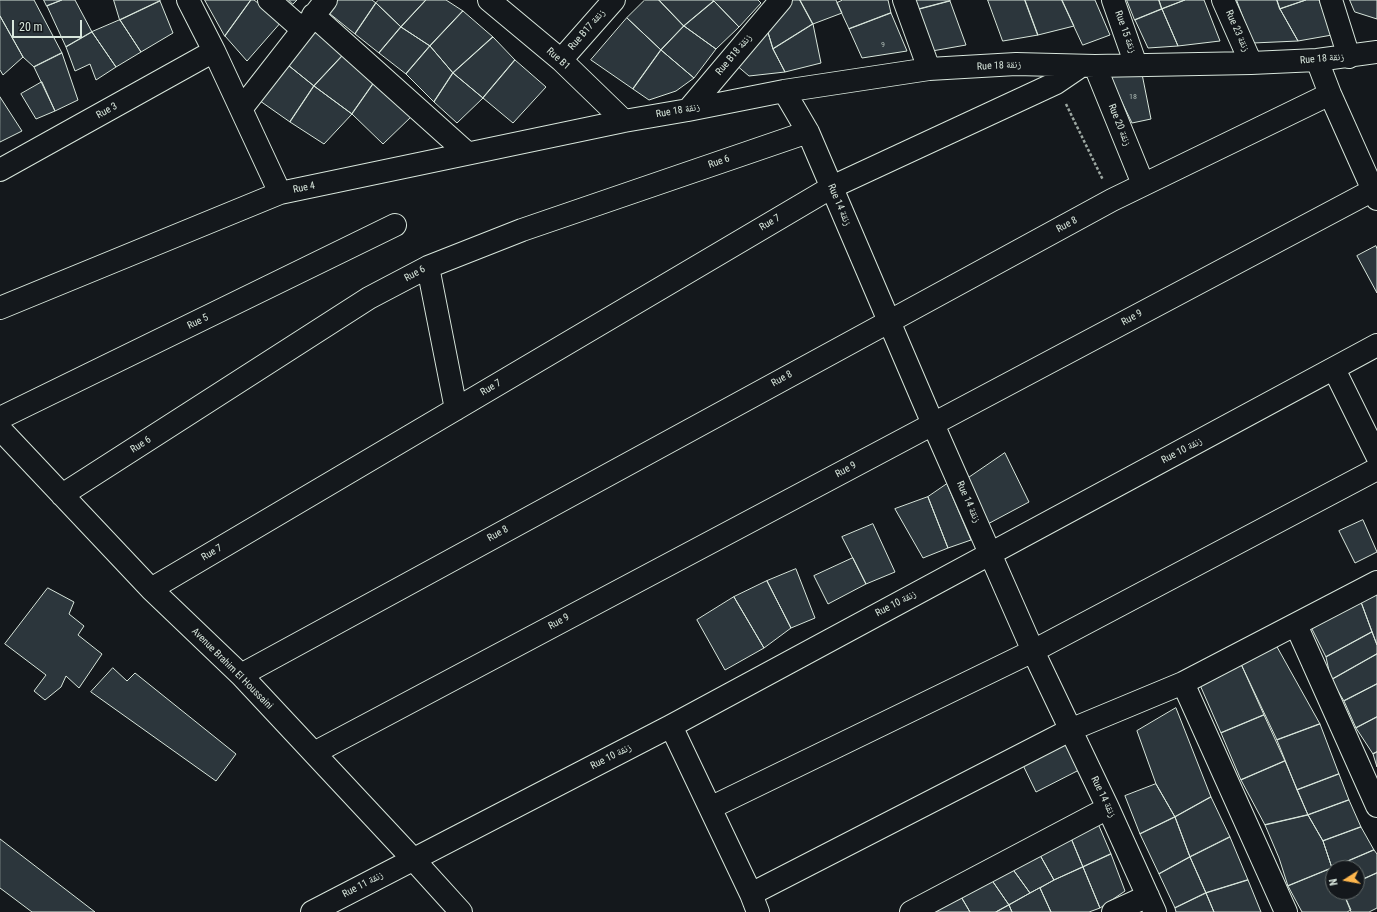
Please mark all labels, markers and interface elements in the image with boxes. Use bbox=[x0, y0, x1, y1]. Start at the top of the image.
street label: Rue B17 زنقة bbox=[566, 7, 608, 53]
street label: Rue 23 زنقة bbox=[1223, 8, 1251, 54]
street label: Rue 15 زنقة bbox=[1112, 9, 1138, 55]
scale bar bbox=[14, 12, 84, 38]
text: 20 m bbox=[19, 20, 43, 34]
street label: Rue B18 زنقة bbox=[713, 32, 755, 78]
house number: 9 bbox=[881, 40, 885, 50]
street label: Rue B1 bbox=[544, 45, 572, 73]
street label: Rue 18 زنقة bbox=[1299, 51, 1345, 67]
street label: Rue 18 زنقة bbox=[977, 59, 1021, 73]
house number: 18 bbox=[1129, 92, 1137, 102]
street label: Rue 3 bbox=[94, 100, 120, 122]
street label: Rue 18 زنقة bbox=[655, 101, 701, 121]
street label: Rue 20 زنقة bbox=[1105, 102, 1133, 148]
street label: Rue 6 bbox=[707, 153, 731, 171]
street label: Rue 4 bbox=[292, 180, 316, 196]
street label: Rue 14 زنقة bbox=[825, 182, 853, 228]
street label: Rue 7 bbox=[757, 212, 783, 234]
street label: Rue 8 bbox=[1054, 215, 1080, 235]
street label: Rue 6 bbox=[402, 264, 428, 284]
street label: Rue 9 bbox=[1119, 308, 1145, 328]
street label: Rue 5 bbox=[185, 312, 211, 332]
street label: Rue 8 bbox=[769, 368, 795, 390]
street label: Rue 7 bbox=[478, 377, 504, 399]
street label: Rue 6 bbox=[128, 434, 154, 456]
street label: Rue 10 زنقة bbox=[1160, 435, 1204, 467]
street label: Rue 9 bbox=[833, 460, 859, 480]
street label: Rue 14 زنقة bbox=[954, 479, 982, 525]
street label: Rue 8 bbox=[485, 523, 511, 545]
street label: Rue 7 bbox=[199, 542, 225, 564]
street label: Rue 10 زنقة bbox=[874, 588, 918, 620]
street label: Rue 9 bbox=[546, 612, 572, 632]
street label: Avenue Brahim El Houssaini bbox=[189, 626, 275, 712]
street label: Rue 10 زنقة bbox=[589, 742, 633, 772]
street label: Rue 14 زنقة bbox=[1088, 774, 1118, 820]
north arrow bbox=[1325, 860, 1365, 900]
street label: Rue 11 زنقة bbox=[341, 869, 385, 901]
text: N bbox=[1327, 878, 1341, 887]

